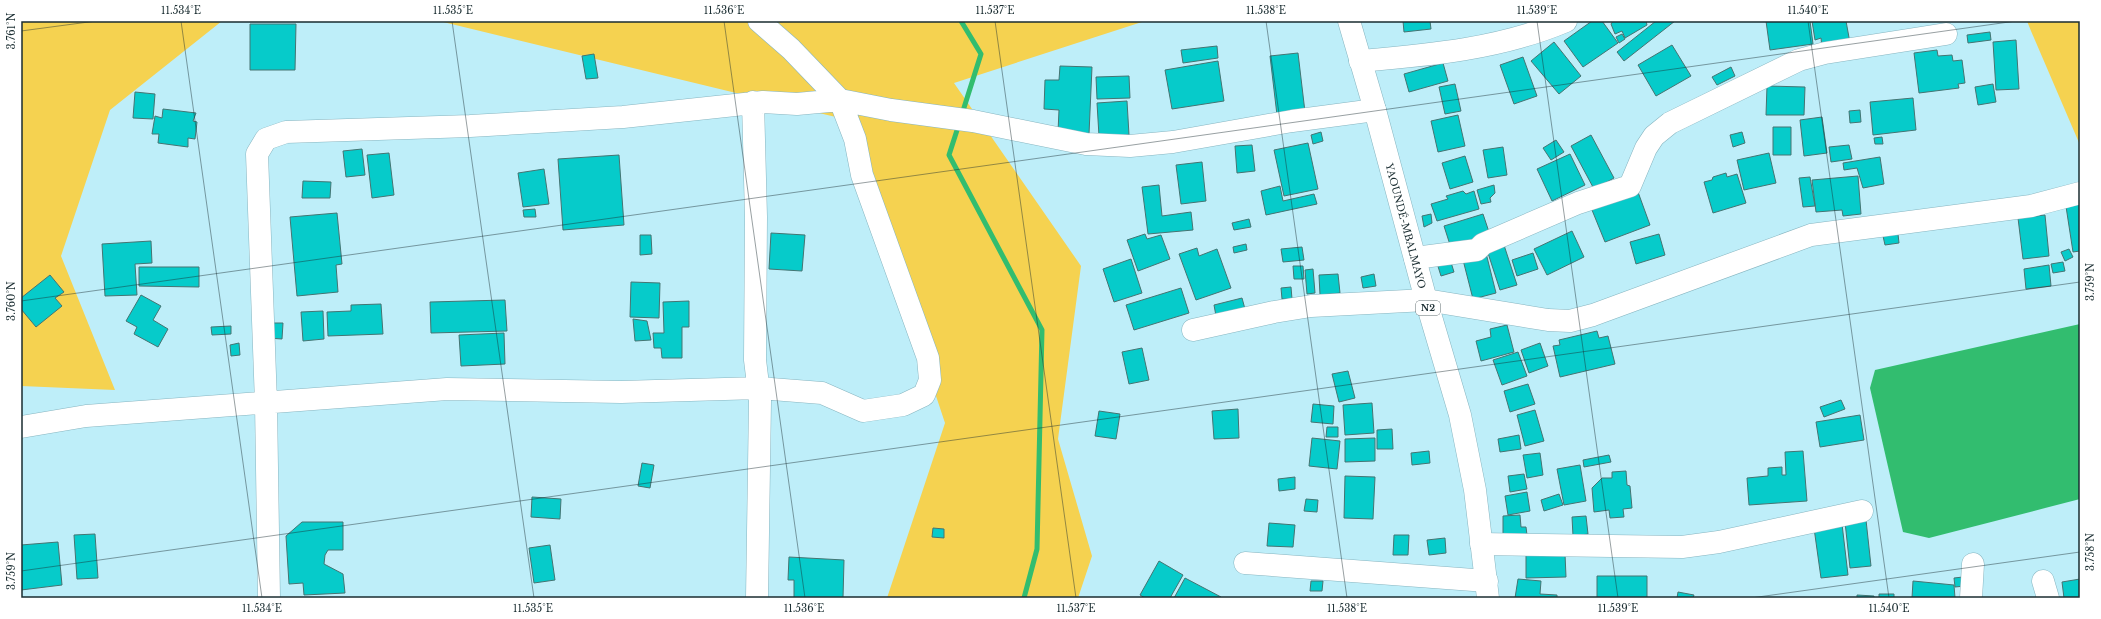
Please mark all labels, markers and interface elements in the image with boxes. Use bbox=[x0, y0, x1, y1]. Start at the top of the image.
text: 11.534°E bbox=[161, 4, 201, 17]
text: 11.535°E bbox=[433, 4, 473, 17]
text: 11.536°E bbox=[704, 4, 744, 17]
text: 11.537°E bbox=[975, 4, 1015, 17]
text: 11.538°E bbox=[1246, 4, 1286, 17]
text: 11.539°E bbox=[1517, 4, 1557, 17]
text: 11.540°E bbox=[1788, 4, 1828, 17]
text: 3.761°N bbox=[5, 12, 18, 50]
street label: YAOUNDÉ-MBALMAYO bbox=[1382, 161, 1429, 290]
text: 3.759°N bbox=[2084, 263, 2097, 301]
text: 3.760°N bbox=[5, 281, 18, 321]
road number: N2 bbox=[1416, 301, 1440, 315]
text: 3.758°N bbox=[2084, 533, 2097, 571]
text: 3.759°N bbox=[5, 552, 18, 590]
text: 11.534°E bbox=[242, 602, 282, 615]
text: 11.535°E bbox=[513, 602, 553, 615]
text: 11.536°E bbox=[784, 602, 824, 615]
text: 11.537°E bbox=[1056, 602, 1096, 615]
text: 11.538°E bbox=[1327, 602, 1367, 615]
text: 11.539°E bbox=[1598, 602, 1638, 615]
text: 11.540°E bbox=[1869, 602, 1909, 615]

